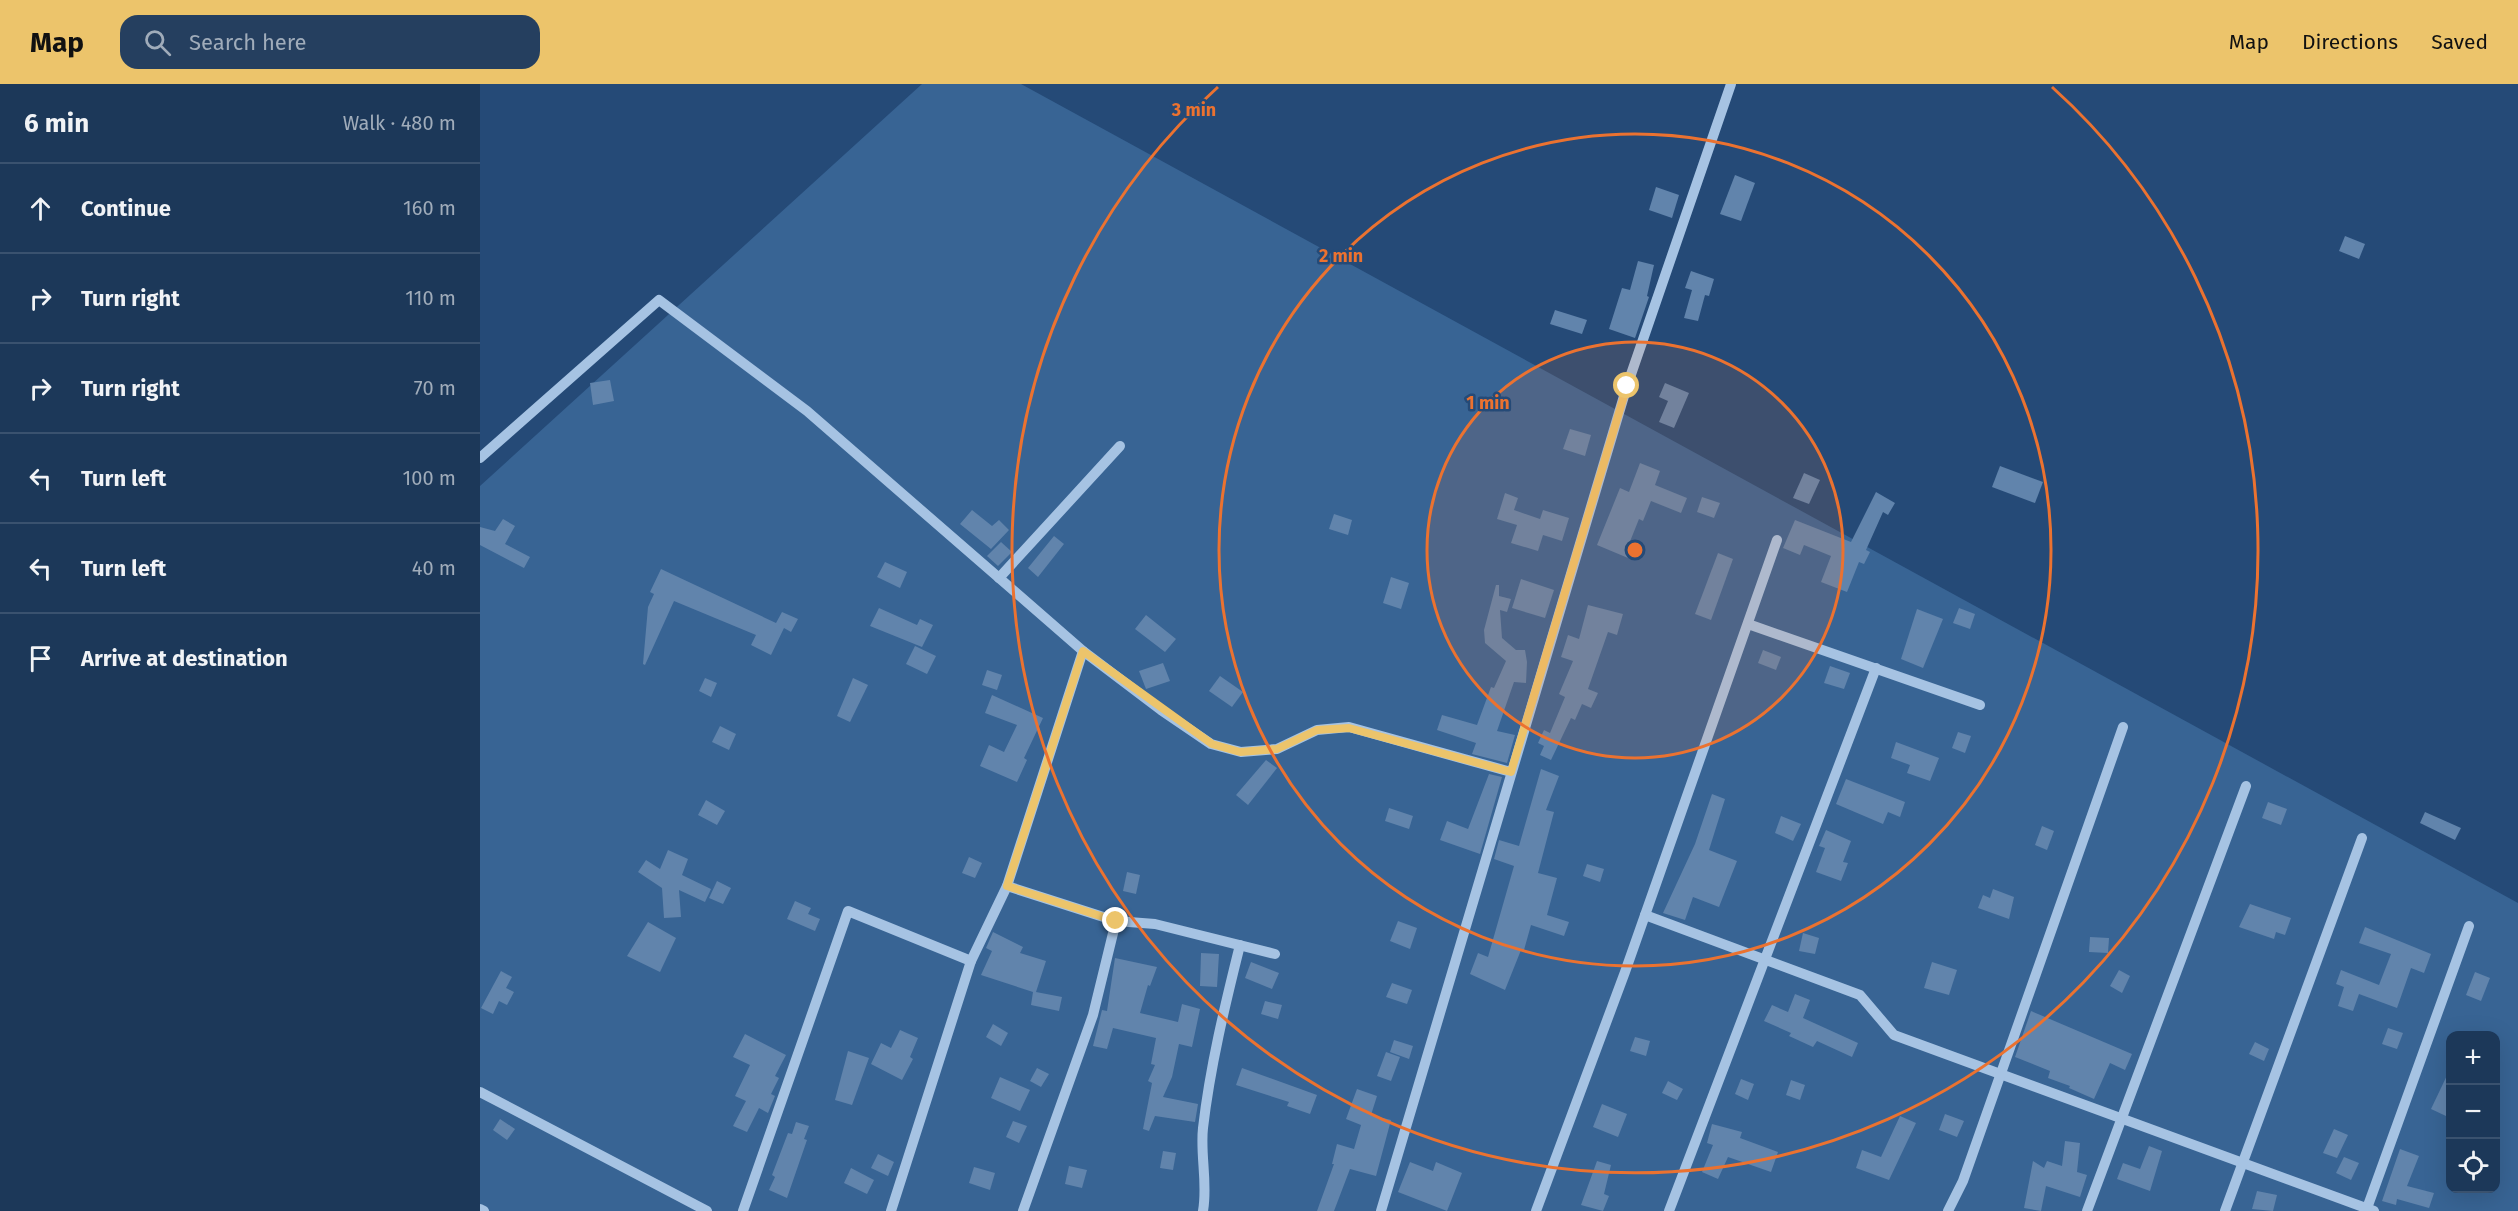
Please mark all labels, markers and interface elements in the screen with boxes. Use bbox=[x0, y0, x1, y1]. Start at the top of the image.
search box bbox=[120, 15, 540, 69]
text: Map bbox=[30, 26, 84, 59]
icon: search bbox=[141, 26, 174, 59]
text: Search here bbox=[189, 29, 307, 56]
text: Map bbox=[2229, 29, 2269, 55]
text: Directions bbox=[2302, 29, 2398, 55]
text: Saved bbox=[2431, 29, 2488, 55]
text: 3 min bbox=[1171, 99, 1216, 121]
text: 6 min bbox=[24, 108, 89, 139]
text: Walk · 480 m bbox=[343, 111, 456, 135]
icon: ahead bbox=[24, 192, 57, 225]
text: Continue bbox=[81, 195, 171, 222]
text: 160 m bbox=[403, 196, 456, 220]
text: 2 min bbox=[1319, 245, 1363, 267]
icon: right bbox=[24, 282, 57, 315]
text: Turn right bbox=[81, 285, 180, 312]
text: 110 m bbox=[405, 286, 456, 310]
icon: right bbox=[24, 372, 57, 405]
route start bbox=[1613, 372, 1639, 398]
text: Turn right bbox=[81, 375, 180, 402]
text: 70 m bbox=[414, 376, 456, 400]
text: 1 min bbox=[1466, 392, 1510, 414]
icon: left bbox=[24, 462, 57, 495]
text: Turn left bbox=[81, 465, 166, 492]
text: 100 m bbox=[403, 466, 456, 490]
centre of rings bbox=[1625, 540, 1645, 560]
icon: left bbox=[24, 552, 57, 585]
text: Turn left bbox=[81, 555, 166, 582]
text: 40 m bbox=[412, 556, 456, 580]
icon: arrive bbox=[24, 642, 57, 675]
text: Arrive at destination bbox=[81, 645, 288, 672]
route end bbox=[1102, 907, 1128, 933]
map controls bbox=[2446, 1031, 2500, 1193]
button: + bbox=[2446, 1031, 2500, 1085]
button: − bbox=[2446, 1085, 2500, 1139]
button: locate bbox=[2446, 1139, 2500, 1193]

